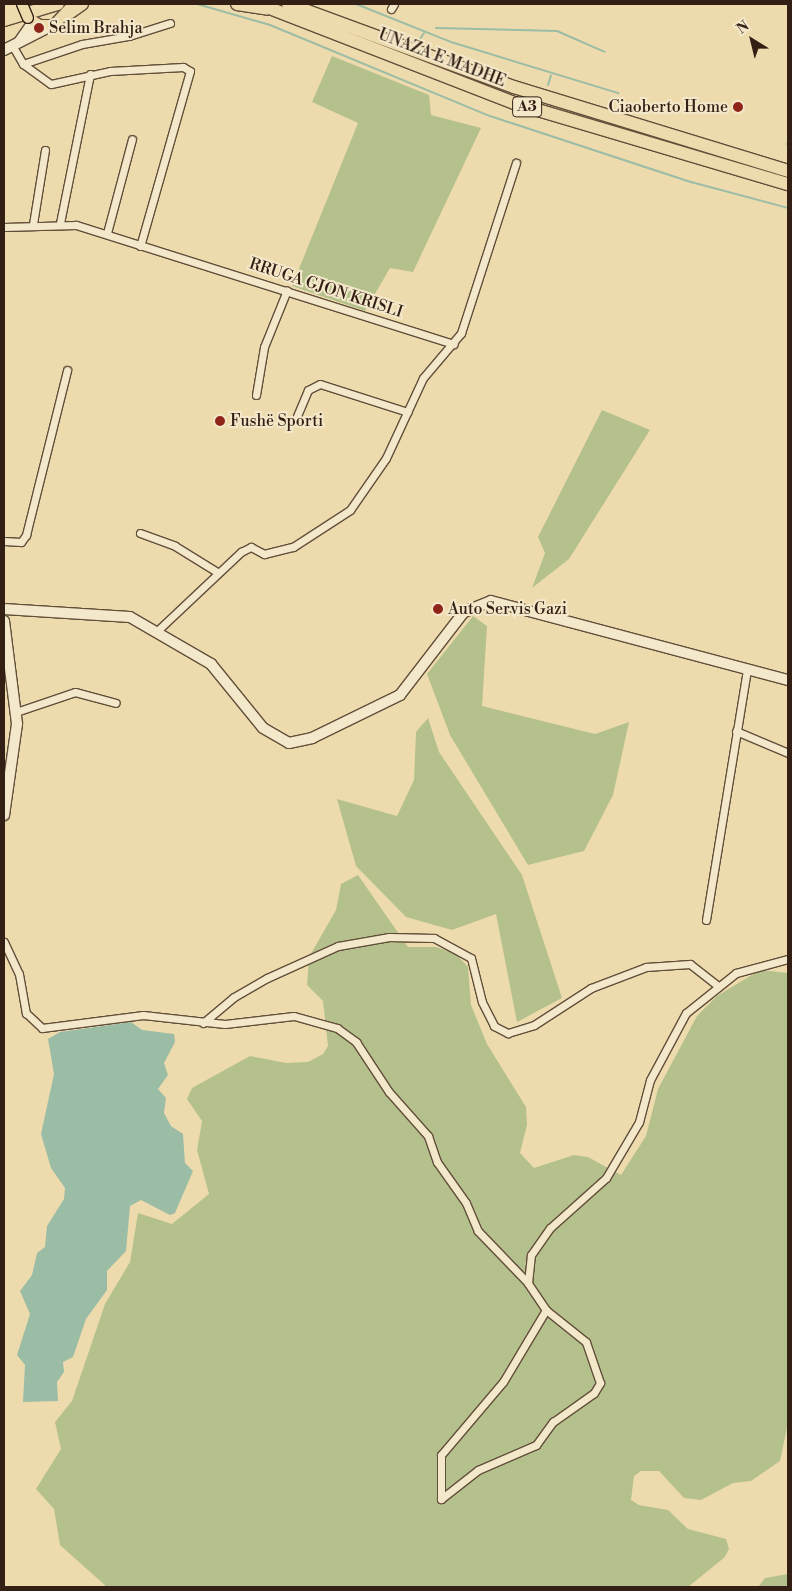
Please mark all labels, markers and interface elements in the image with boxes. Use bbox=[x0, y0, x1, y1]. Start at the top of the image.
north arrow bbox=[727, 15, 777, 65]
text: N bbox=[733, 17, 753, 38]
place label: Selim Brahja bbox=[49, 18, 143, 38]
marker: Selim Brahja bbox=[33, 22, 45, 34]
street label: UNAZA E MADHE bbox=[376, 25, 508, 91]
road number: A3 bbox=[512, 94, 542, 120]
place label: Ciaoberto Home bbox=[608, 97, 728, 117]
marker: Ciaoberto Home bbox=[732, 101, 744, 113]
street label: RRUGA GJON KRISLI bbox=[247, 254, 405, 322]
place label: Fushë Sporti bbox=[230, 411, 323, 431]
marker: Fushë Sporti bbox=[214, 415, 226, 427]
place label: Auto Servis Gazi bbox=[448, 599, 567, 619]
marker: Auto Servis Gazi bbox=[432, 603, 444, 615]

